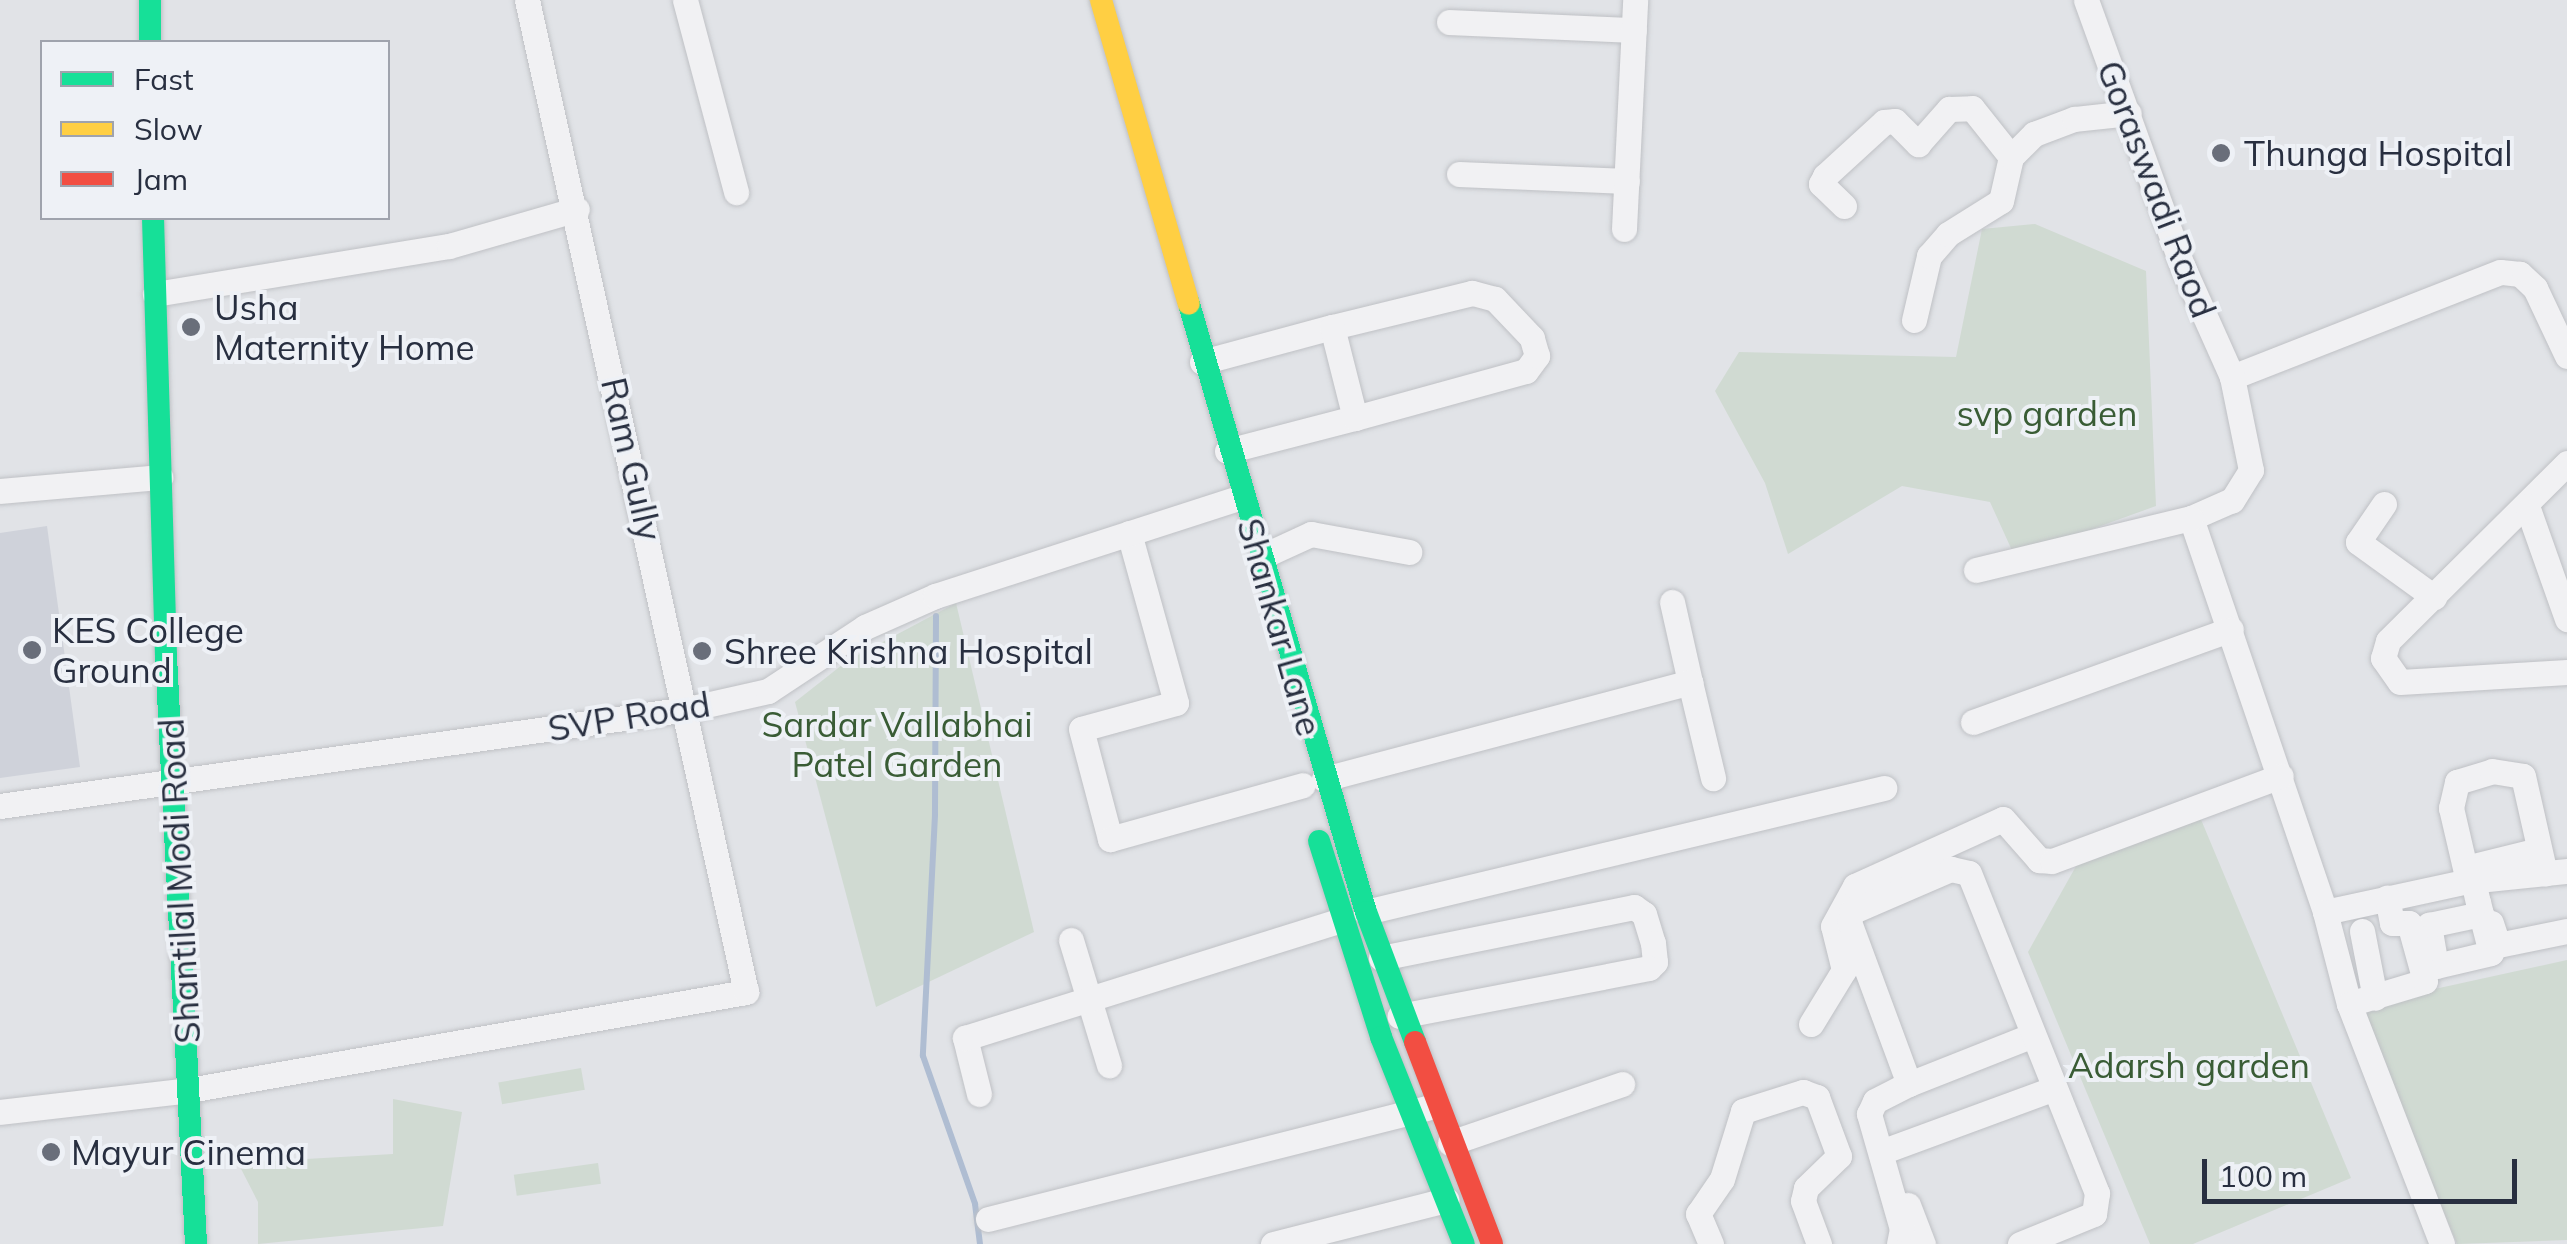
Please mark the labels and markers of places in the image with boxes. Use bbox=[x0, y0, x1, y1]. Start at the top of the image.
place label: Thunga Hospital bbox=[2244, 132, 2513, 174]
marker: Thunga Hospital bbox=[2208, 140, 2234, 166]
place label: Usha Maternity Home bbox=[214, 286, 474, 368]
marker: Usha Maternity Home bbox=[178, 314, 204, 340]
place label: KES College Ground bbox=[52, 609, 244, 691]
place label: Shree Krishna Hospital bbox=[724, 630, 1093, 672]
marker: Shree Krishna Hospital bbox=[689, 638, 715, 664]
marker: KES College Ground bbox=[21, 639, 43, 661]
place label: Mayur Cinema bbox=[71, 1131, 306, 1173]
marker: Mayur Cinema bbox=[40, 1141, 62, 1163]

